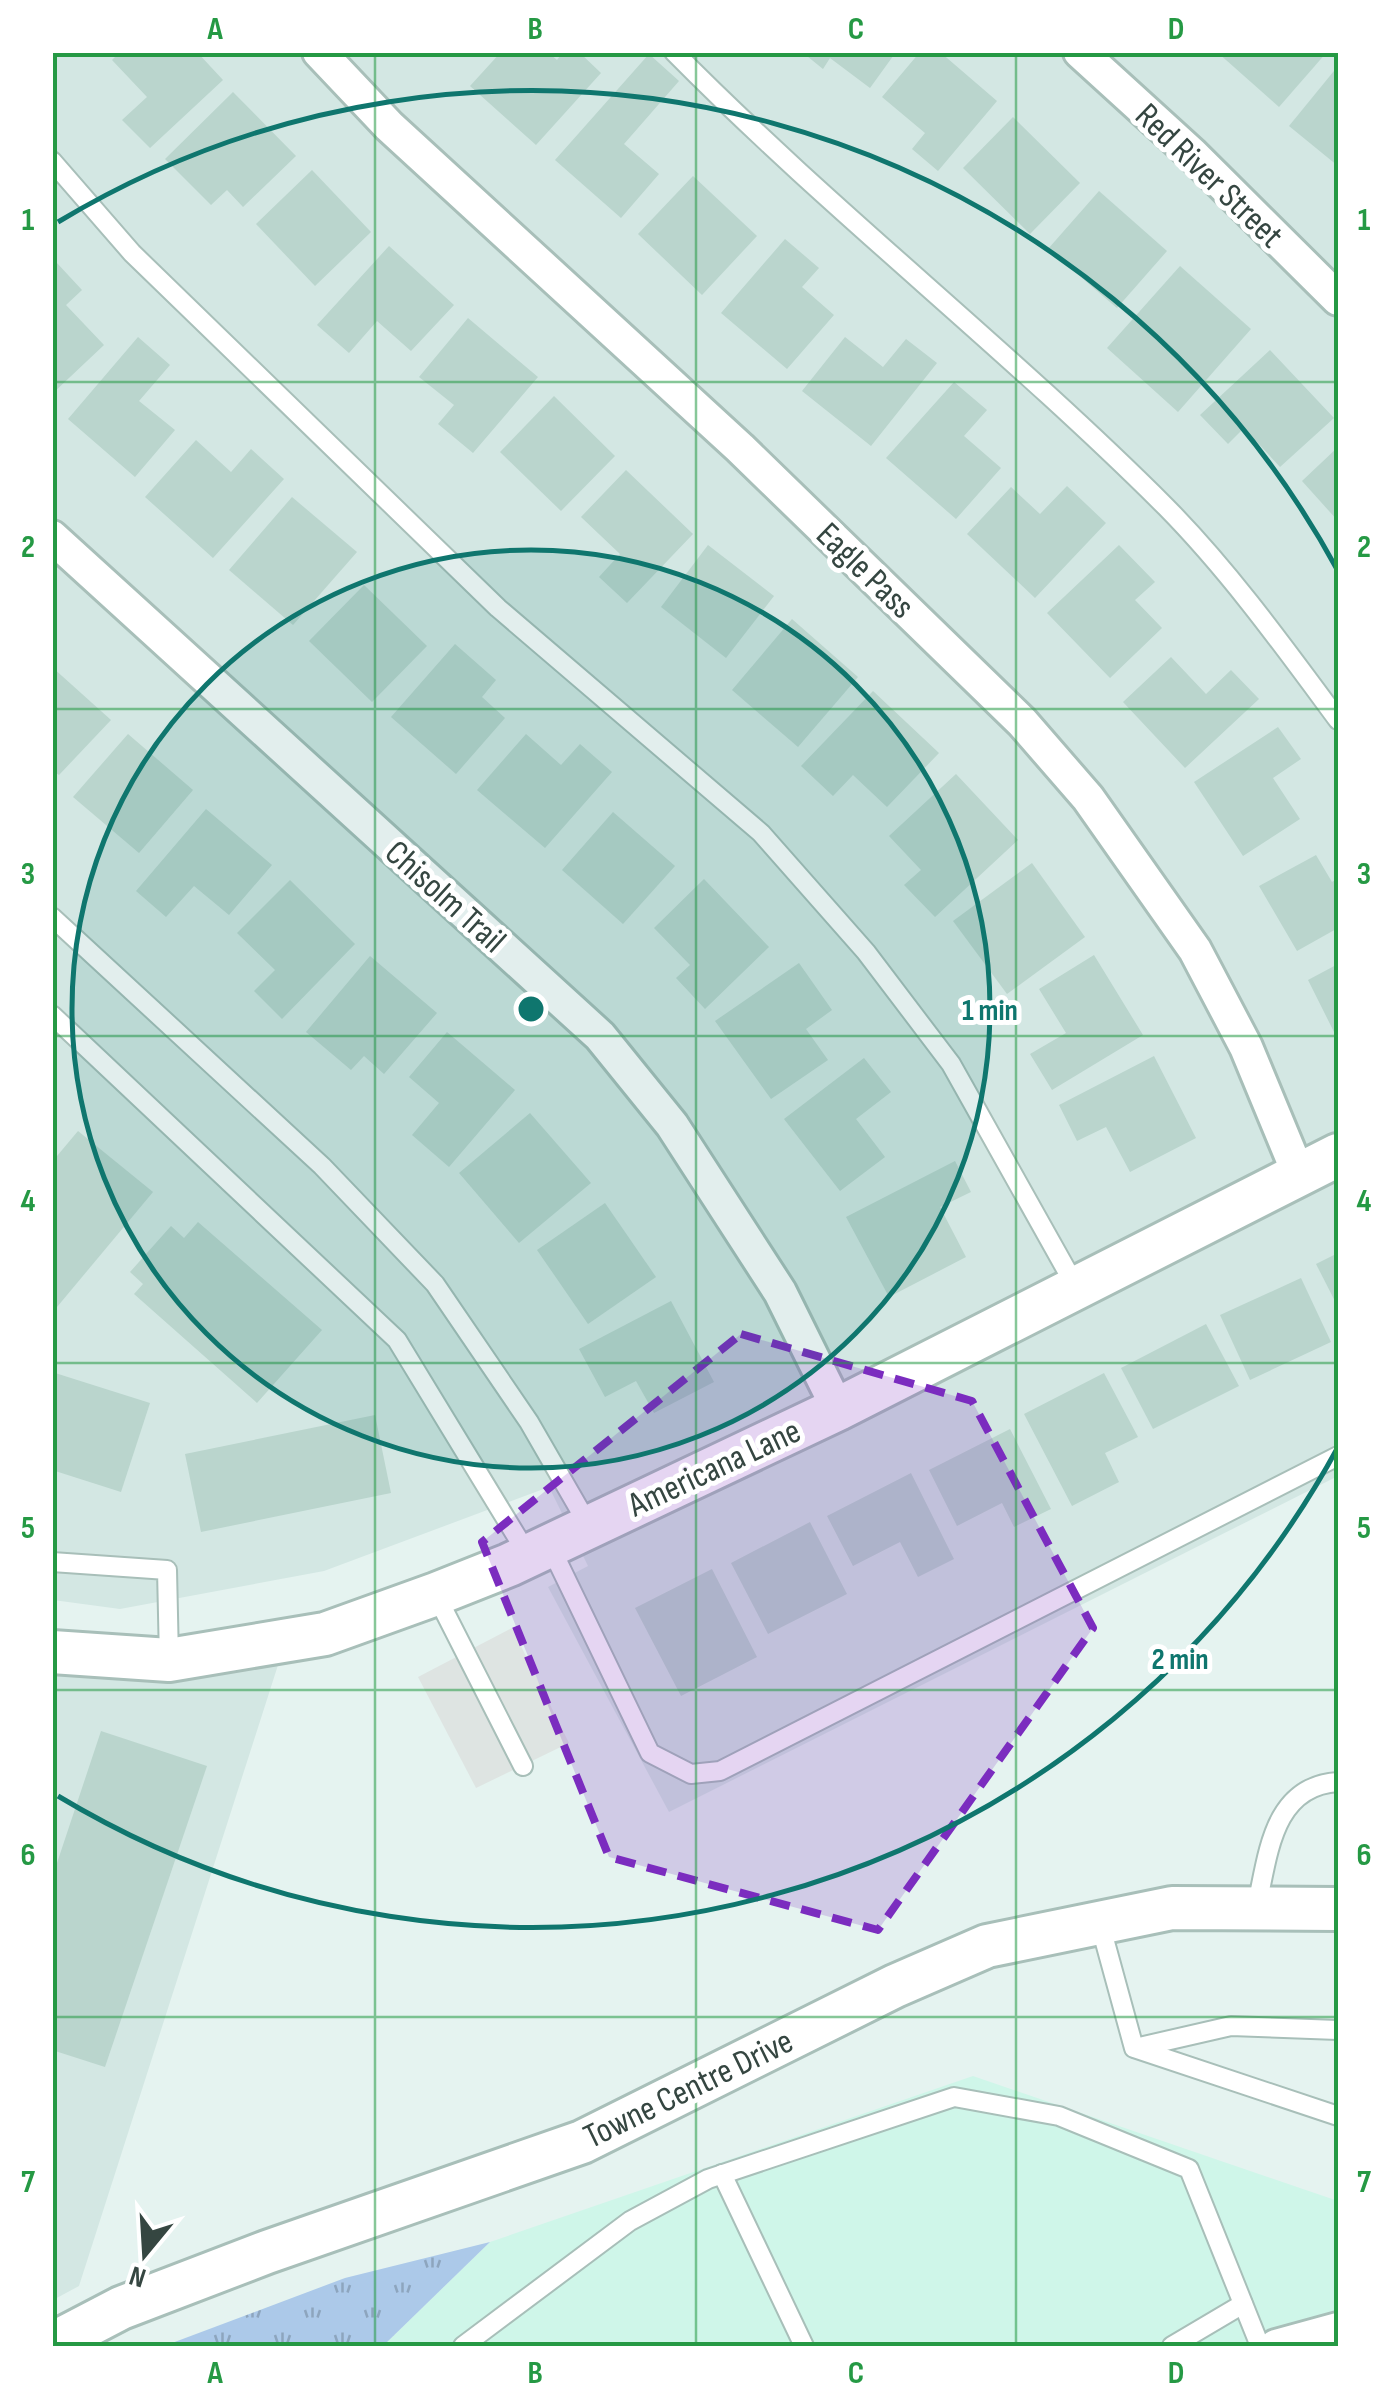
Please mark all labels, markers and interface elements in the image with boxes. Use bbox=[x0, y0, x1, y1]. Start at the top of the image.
text: A bbox=[206, 10, 223, 49]
text: B bbox=[527, 10, 543, 49]
text: C bbox=[848, 10, 864, 49]
text: D bbox=[1168, 10, 1184, 49]
street label: Red River Street bbox=[1126, 95, 1292, 257]
text: 1 bbox=[22, 201, 35, 240]
text: 1 bbox=[1358, 201, 1371, 240]
street label: Eagle Pass bbox=[807, 514, 923, 628]
text: 2 bbox=[21, 528, 35, 567]
text: 2 bbox=[1357, 528, 1371, 567]
street label: Chisolm Trail bbox=[376, 832, 514, 963]
text: 3 bbox=[21, 855, 35, 894]
text: 3 bbox=[1357, 855, 1371, 894]
centre of rings bbox=[513, 991, 549, 1027]
text: 1 min bbox=[962, 993, 1018, 1029]
text: 4 bbox=[21, 1182, 36, 1221]
text: 4 bbox=[1357, 1182, 1372, 1221]
street label: Americana Lane bbox=[621, 1410, 808, 1527]
text: 5 bbox=[21, 1509, 35, 1548]
text: 5 bbox=[1357, 1509, 1371, 1548]
text: 2 min bbox=[1151, 1642, 1209, 1678]
text: 6 bbox=[20, 1836, 36, 1875]
text: 6 bbox=[1356, 1836, 1372, 1875]
street label: Towne Centre Drive bbox=[577, 2020, 800, 2159]
text: 7 bbox=[21, 2163, 35, 2202]
text: 7 bbox=[1357, 2163, 1371, 2202]
north arrow bbox=[95, 2204, 195, 2304]
text: N bbox=[126, 2258, 150, 2294]
text: A bbox=[206, 2354, 223, 2393]
text: B bbox=[527, 2354, 543, 2393]
text: C bbox=[848, 2354, 864, 2393]
text: D bbox=[1168, 2354, 1184, 2393]

